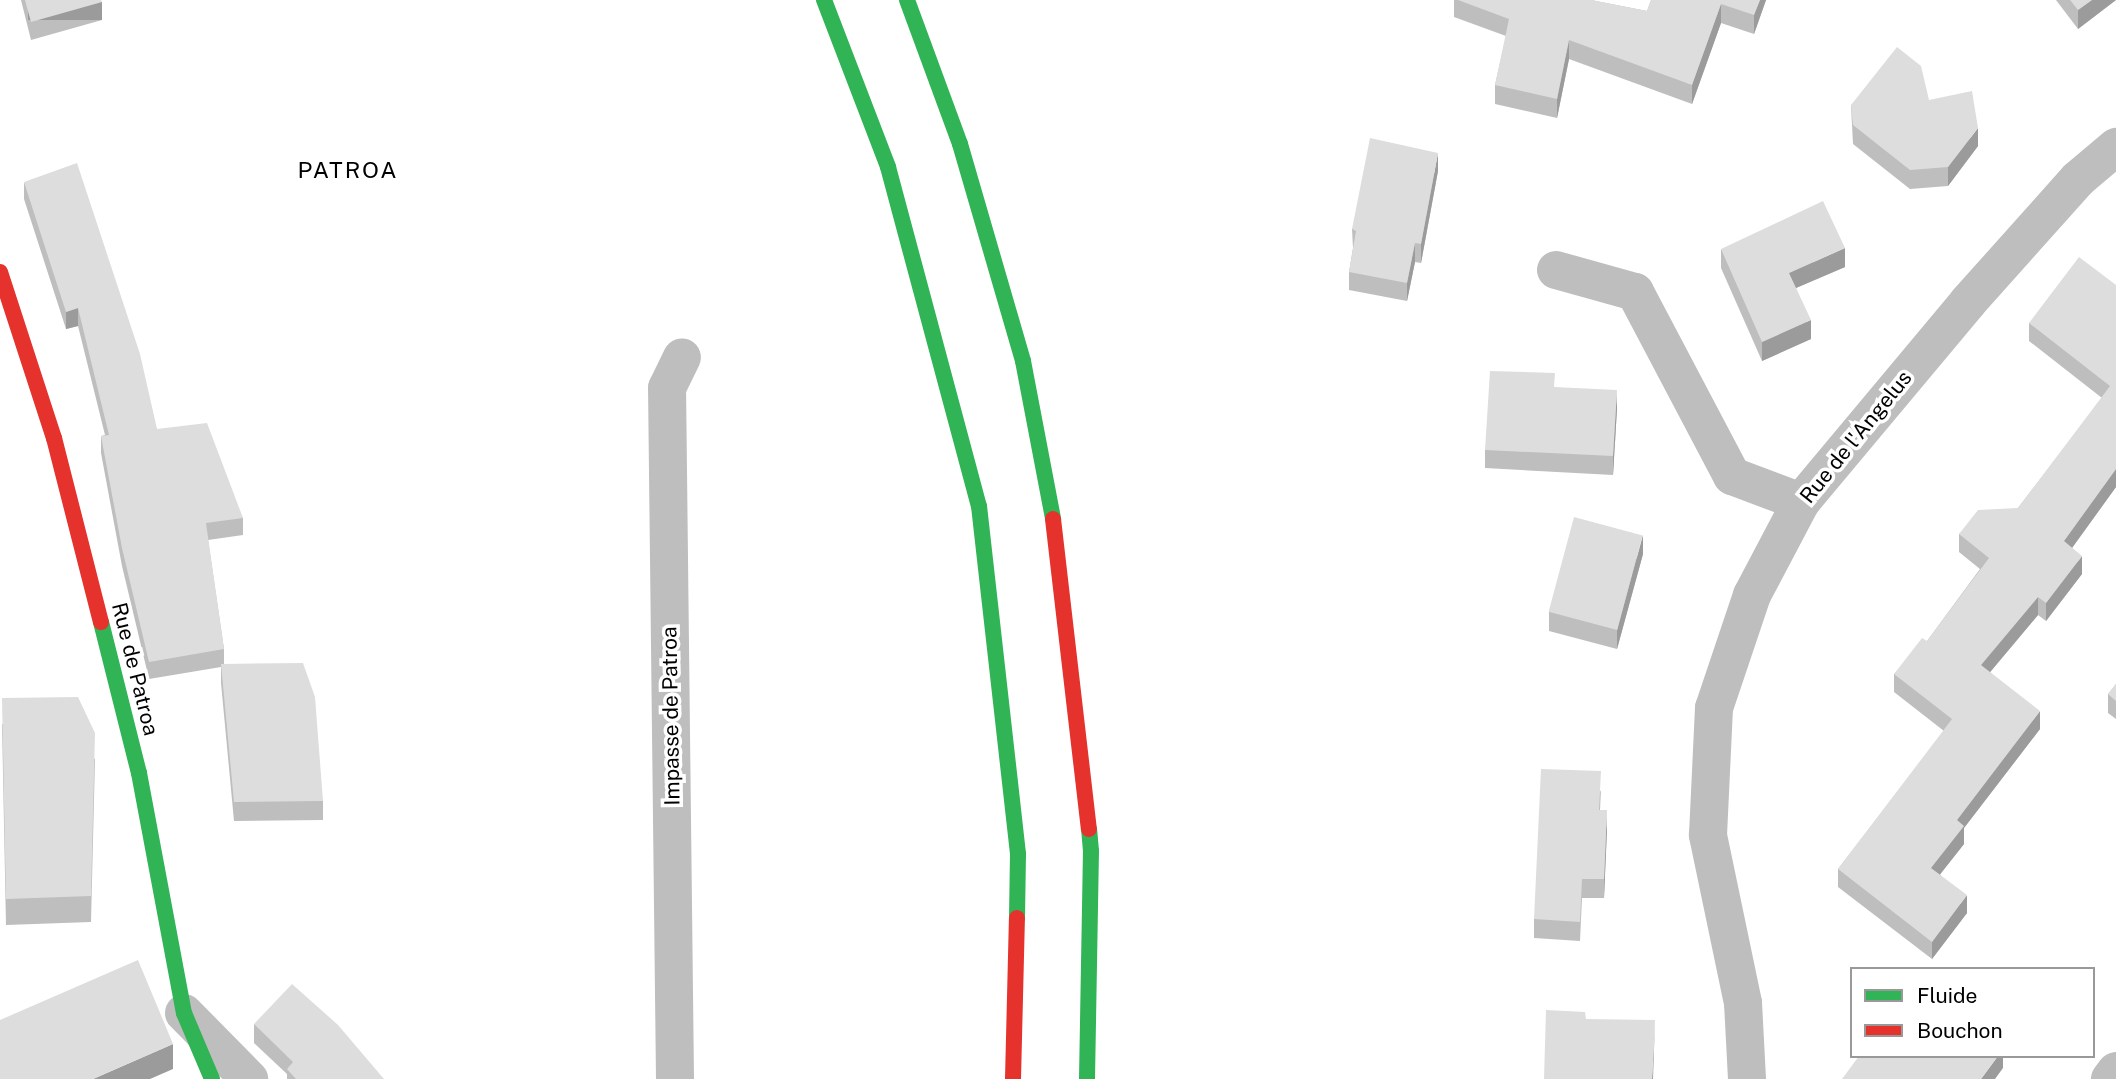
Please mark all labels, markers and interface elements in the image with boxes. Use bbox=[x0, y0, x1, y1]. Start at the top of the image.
district label: PATROA bbox=[298, 156, 398, 184]
street label: Rue de l'Angelus bbox=[1795, 365, 1917, 509]
street label: Rue de Patroa bbox=[106, 600, 164, 738]
street label: Impasse de Patroa bbox=[657, 626, 685, 806]
legend bbox=[1850, 967, 2095, 1058]
text: Fluide bbox=[1917, 983, 1977, 1008]
text: Bouchon bbox=[1917, 1018, 2003, 1043]

